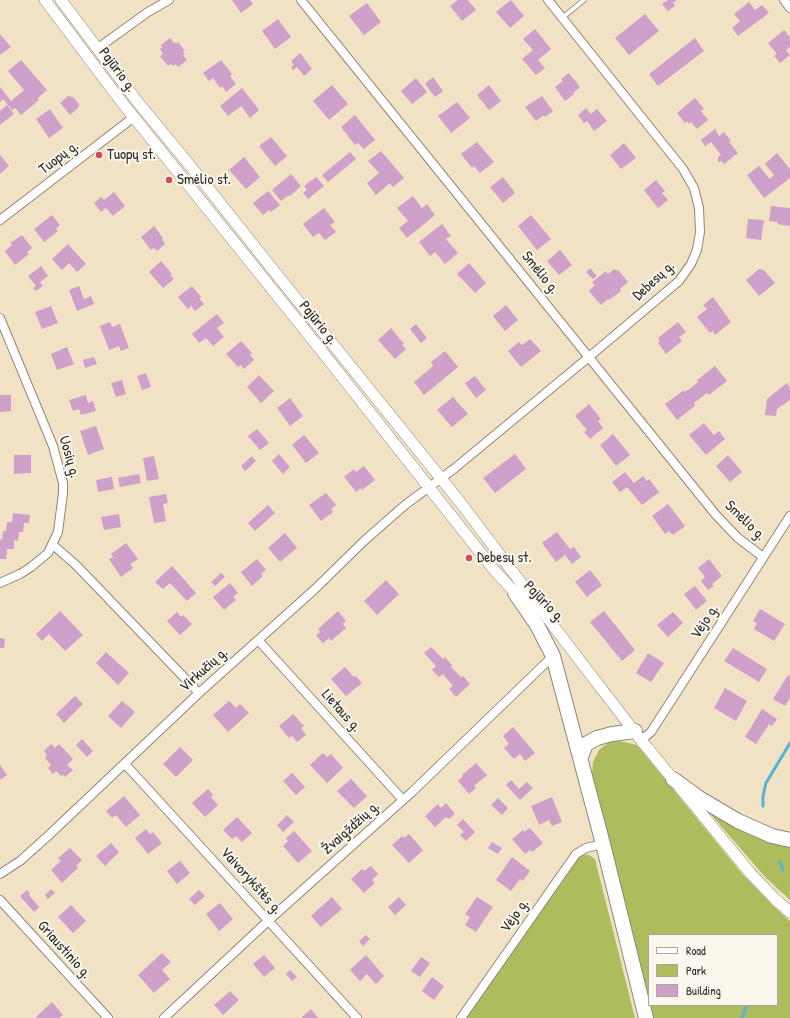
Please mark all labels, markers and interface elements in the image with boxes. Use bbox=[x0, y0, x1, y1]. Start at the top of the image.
street label: Pajūrio g. bbox=[94, 44, 140, 96]
street label: Tuopų g. bbox=[36, 137, 82, 179]
place label: Tuopų st. bbox=[107, 146, 156, 164]
marker: Tuopų st. bbox=[94, 150, 104, 160]
place label: Smėlio st. bbox=[177, 171, 231, 189]
marker: Smėlio st. bbox=[164, 175, 174, 185]
street label: Smėlio g. bbox=[517, 248, 563, 298]
street label: Debesų g. bbox=[629, 257, 679, 305]
street label: Pajūrio g. bbox=[295, 297, 341, 349]
street label: Uosių g. bbox=[54, 434, 84, 480]
street label: Smėlio g. bbox=[721, 497, 769, 545]
place label: Debesų st. bbox=[477, 549, 532, 567]
marker: Debesų st. bbox=[464, 553, 474, 563]
street label: Pajūrio g. bbox=[520, 577, 568, 627]
street label: Vėjo g. bbox=[687, 601, 723, 643]
street label: Virkučių g. bbox=[176, 644, 232, 696]
street label: Lietaus g. bbox=[317, 686, 365, 736]
street label: Žvaigždžių g. bbox=[319, 798, 383, 858]
street label: Vaivorykštės g. bbox=[216, 844, 286, 918]
street label: Vėjo g. bbox=[497, 896, 533, 936]
street label: Griaustinio g. bbox=[33, 917, 95, 983]
legend bbox=[648, 934, 778, 1006]
text: Road bbox=[686, 942, 706, 959]
text: Park bbox=[686, 962, 706, 979]
text: Building bbox=[686, 982, 721, 999]

